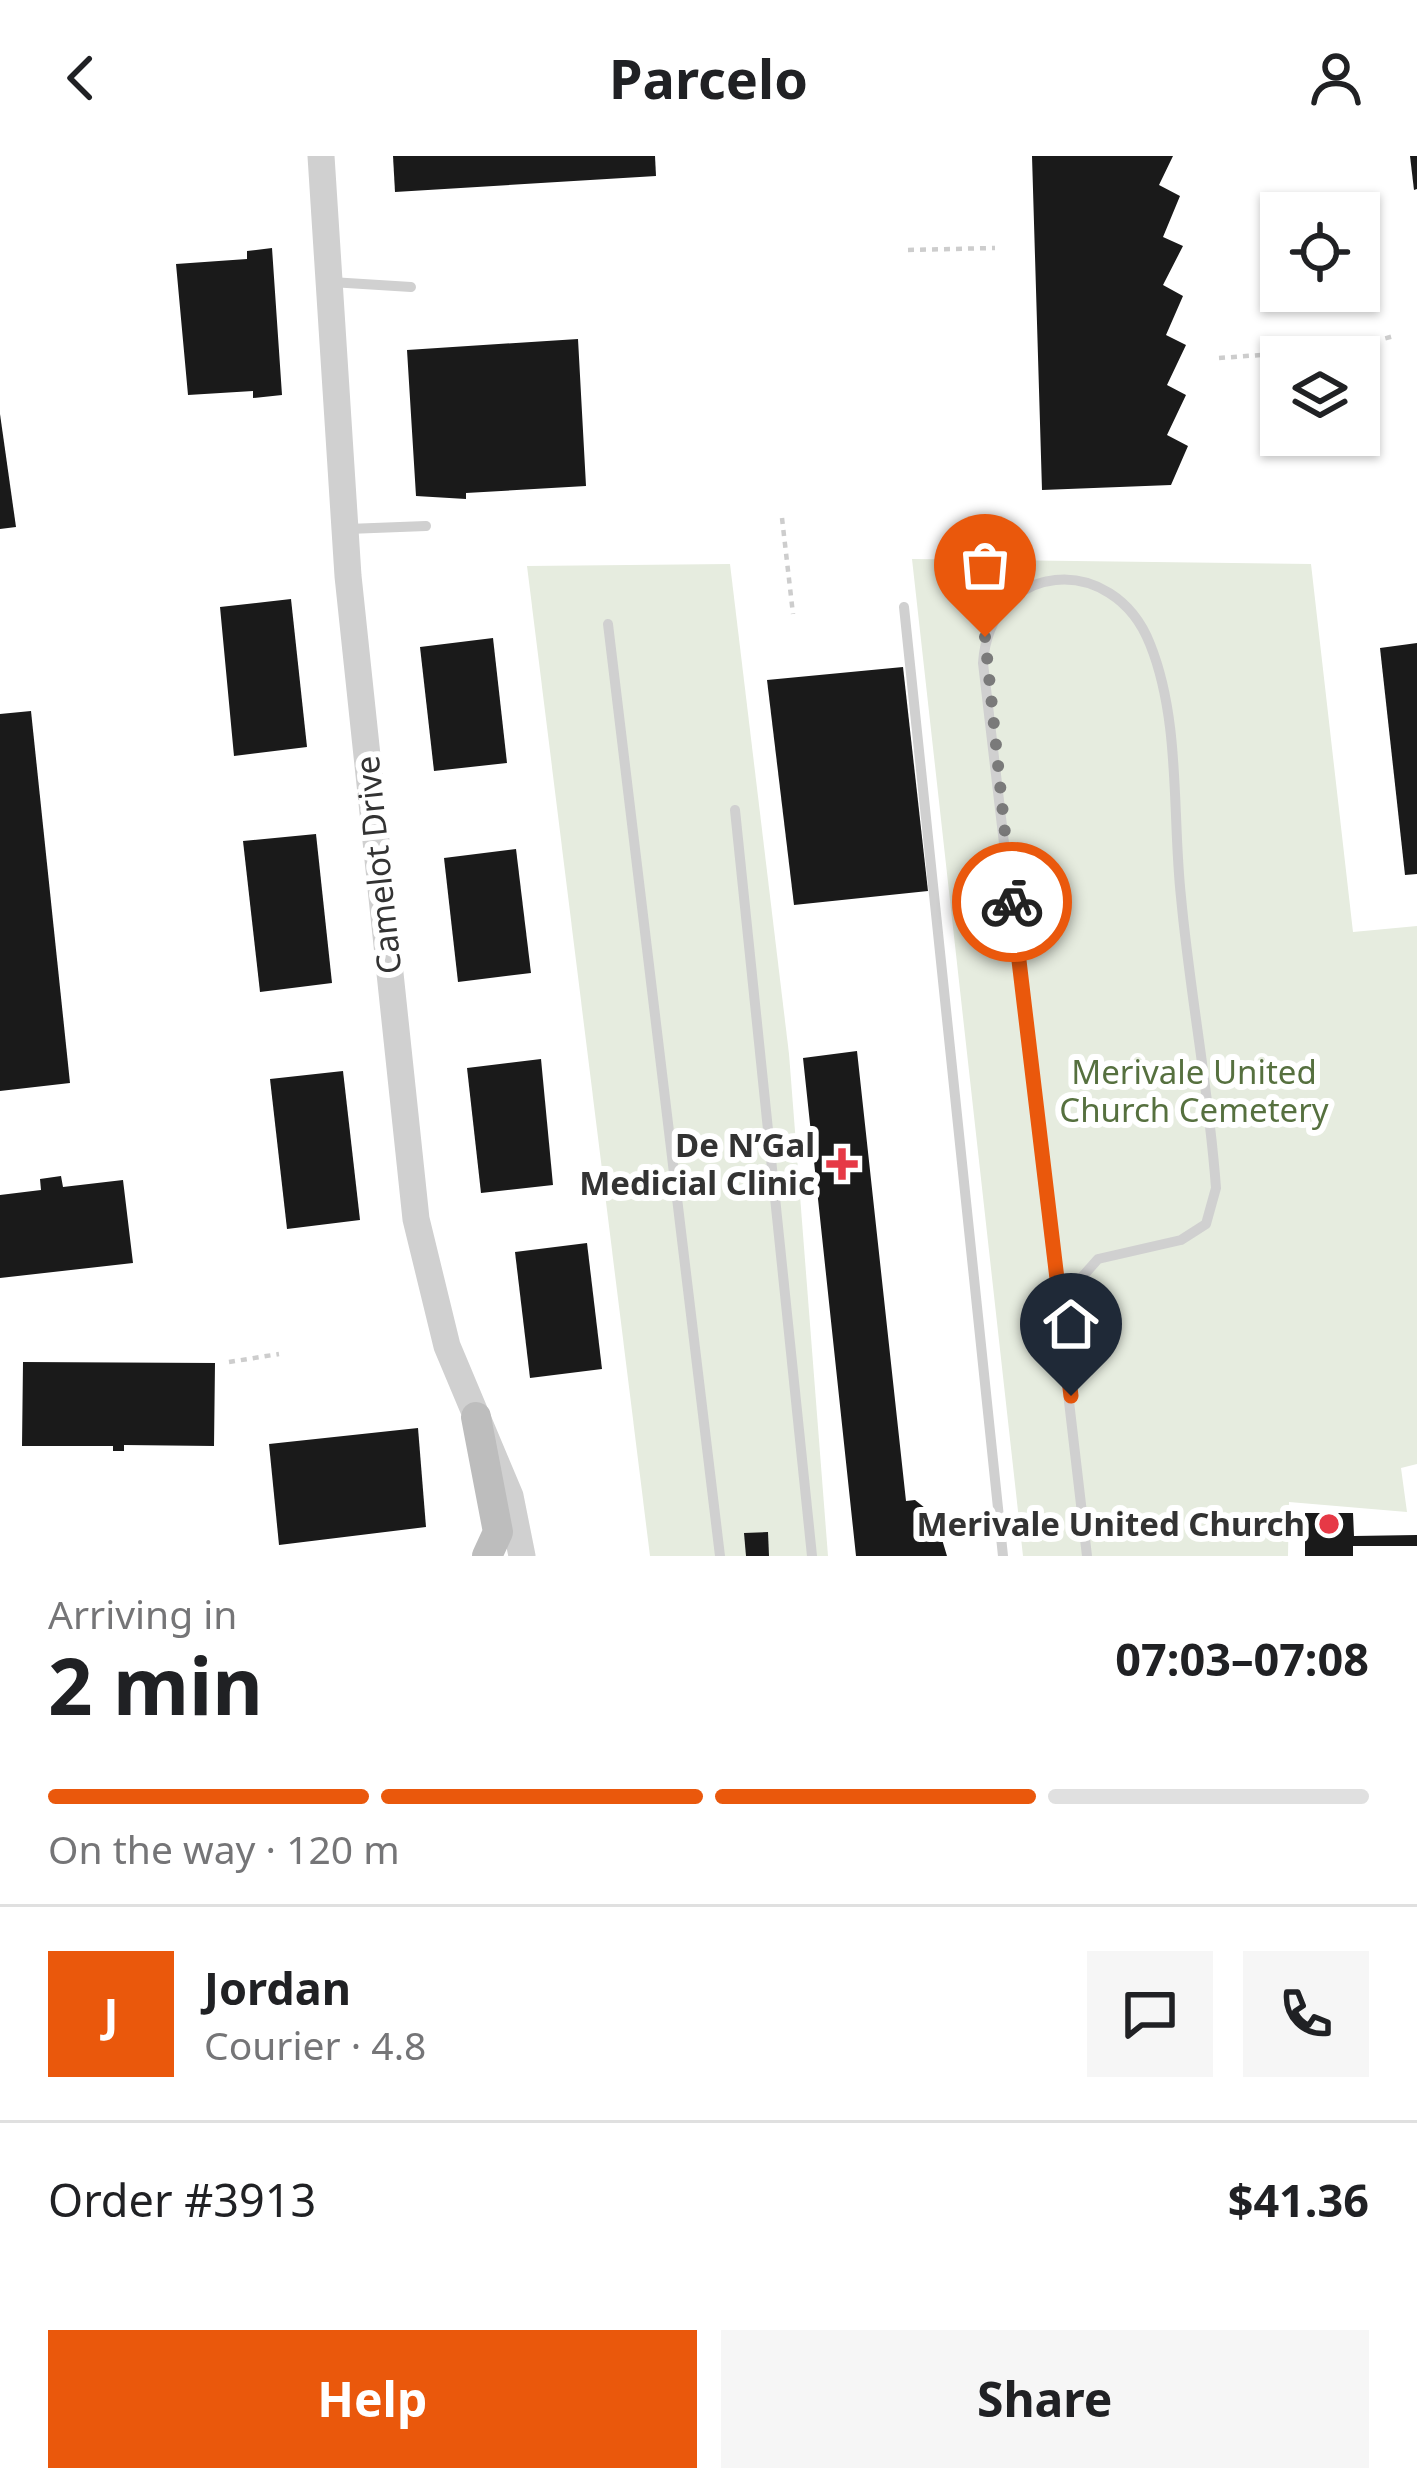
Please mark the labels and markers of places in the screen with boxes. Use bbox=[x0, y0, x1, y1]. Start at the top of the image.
pin bbox=[934, 514, 1036, 637]
place label: De N’Gal Medicial Clinic bbox=[579, 1122, 815, 1205]
marker: De N’Gal Medicial Clinic bbox=[826, 1148, 858, 1180]
pin bbox=[1020, 1273, 1122, 1396]
place label: Merivale United Church bbox=[916, 1501, 1305, 1546]
marker: Merivale United Church bbox=[1316, 1511, 1342, 1537]

